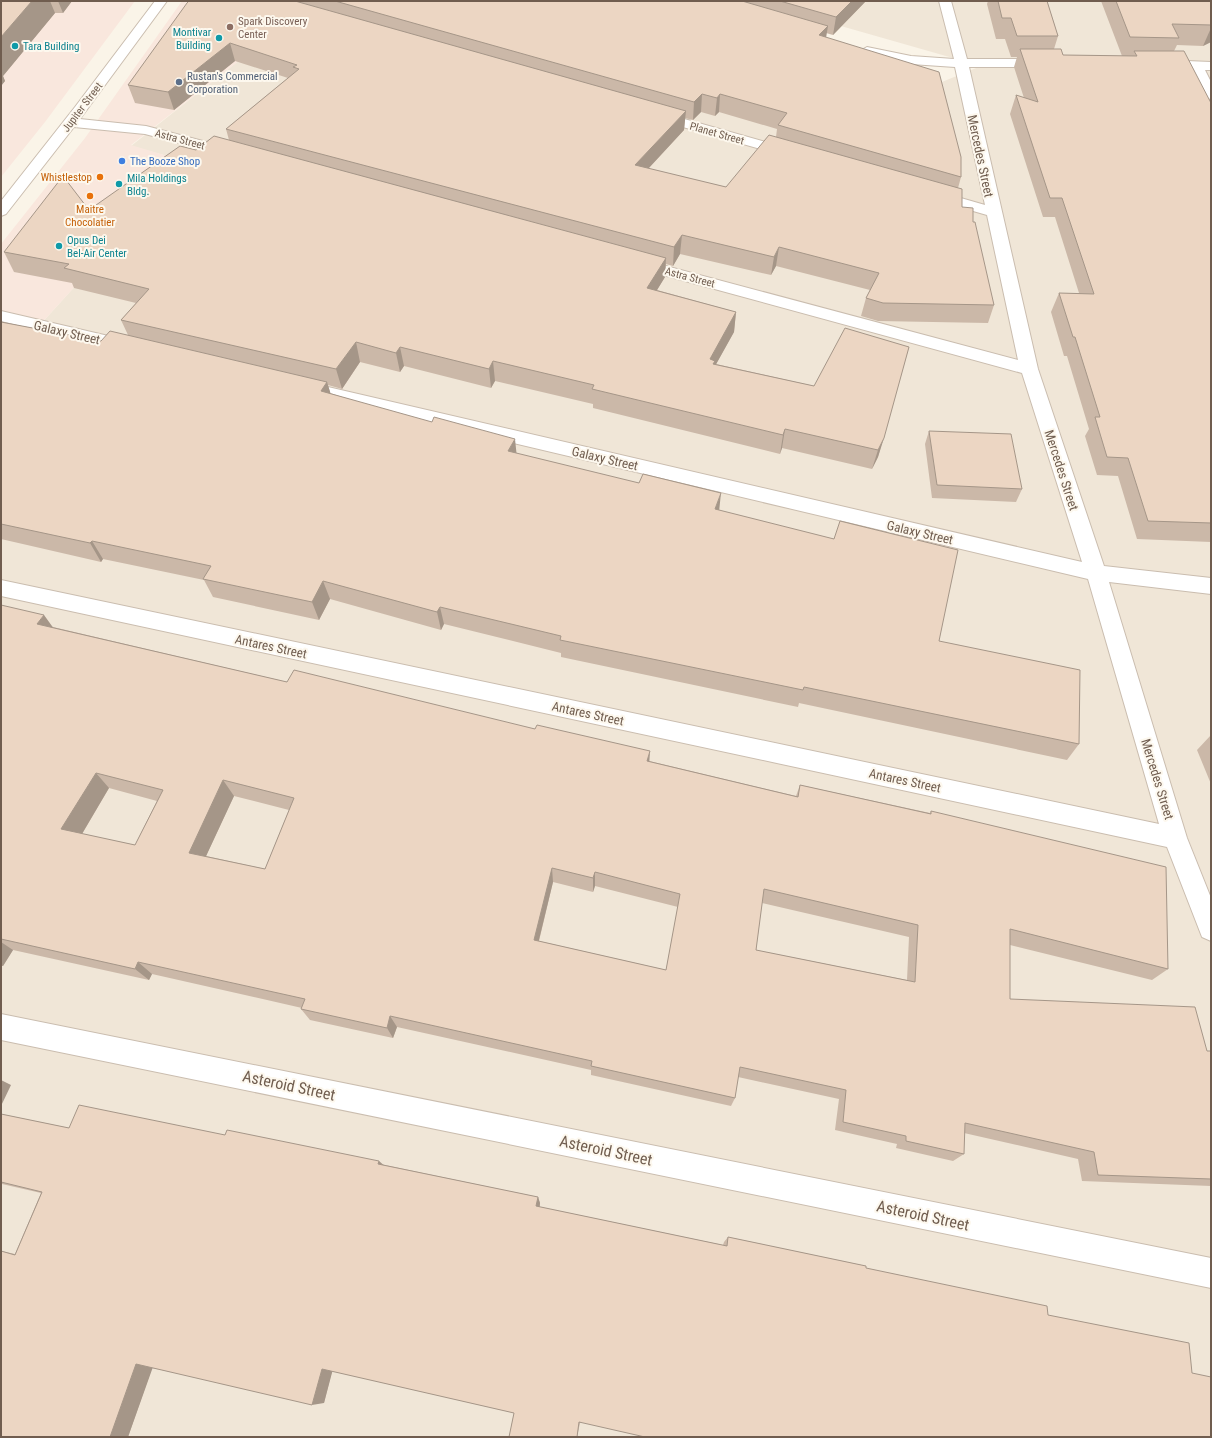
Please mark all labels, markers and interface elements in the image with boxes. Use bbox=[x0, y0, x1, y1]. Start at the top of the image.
place label: Spark Discovery Center bbox=[238, 15, 308, 41]
marker: Spark Discovery Center bbox=[225, 22, 235, 32]
place label: Montivar Building bbox=[173, 26, 212, 52]
marker: Montivar Building bbox=[214, 33, 224, 43]
place label: Tara Building bbox=[23, 40, 79, 53]
marker: Tara Building bbox=[10, 41, 20, 51]
place label: Rustan's Commercial Corporation bbox=[187, 70, 278, 96]
marker: Rustan's Commercial Corporation bbox=[174, 77, 184, 87]
street label: Jupiter Street bbox=[60, 80, 105, 135]
street label: Mercedes Street bbox=[964, 114, 997, 199]
street label: Planet Street bbox=[688, 120, 746, 147]
street label: Astra Street bbox=[153, 127, 206, 152]
place label: The Booze Shop bbox=[130, 155, 200, 168]
marker: The Booze Shop bbox=[117, 156, 127, 166]
place label: Whistlestop bbox=[41, 171, 92, 184]
marker: Whistlestop bbox=[95, 172, 105, 182]
place label: Mila Holdings Bldg. bbox=[127, 172, 187, 198]
marker: Mila Holdings Bldg. bbox=[114, 179, 124, 189]
marker: Maitre Chocolatier bbox=[85, 191, 95, 201]
place label: Maitre Chocolatier bbox=[65, 203, 116, 229]
place label: Opus Dei Bel-Air Center bbox=[67, 234, 127, 260]
marker: Opus Dei Bel-Air Center bbox=[54, 241, 64, 251]
street label: Astra Street bbox=[663, 265, 716, 290]
street label: Galaxy Street bbox=[32, 318, 102, 347]
street label: Mercedes Street bbox=[1041, 428, 1082, 512]
street label: Galaxy Street bbox=[570, 444, 640, 473]
street label: Galaxy Street bbox=[885, 518, 955, 547]
street label: Antares Street bbox=[234, 632, 308, 661]
street label: Antares Street bbox=[551, 699, 625, 728]
street label: Mercedes Street bbox=[1138, 737, 1177, 822]
street label: Antares Street bbox=[868, 766, 942, 795]
street label: Asteroid Street bbox=[241, 1066, 337, 1105]
street label: Asteroid Street bbox=[558, 1131, 654, 1170]
street label: Asteroid Street bbox=[875, 1196, 971, 1235]

